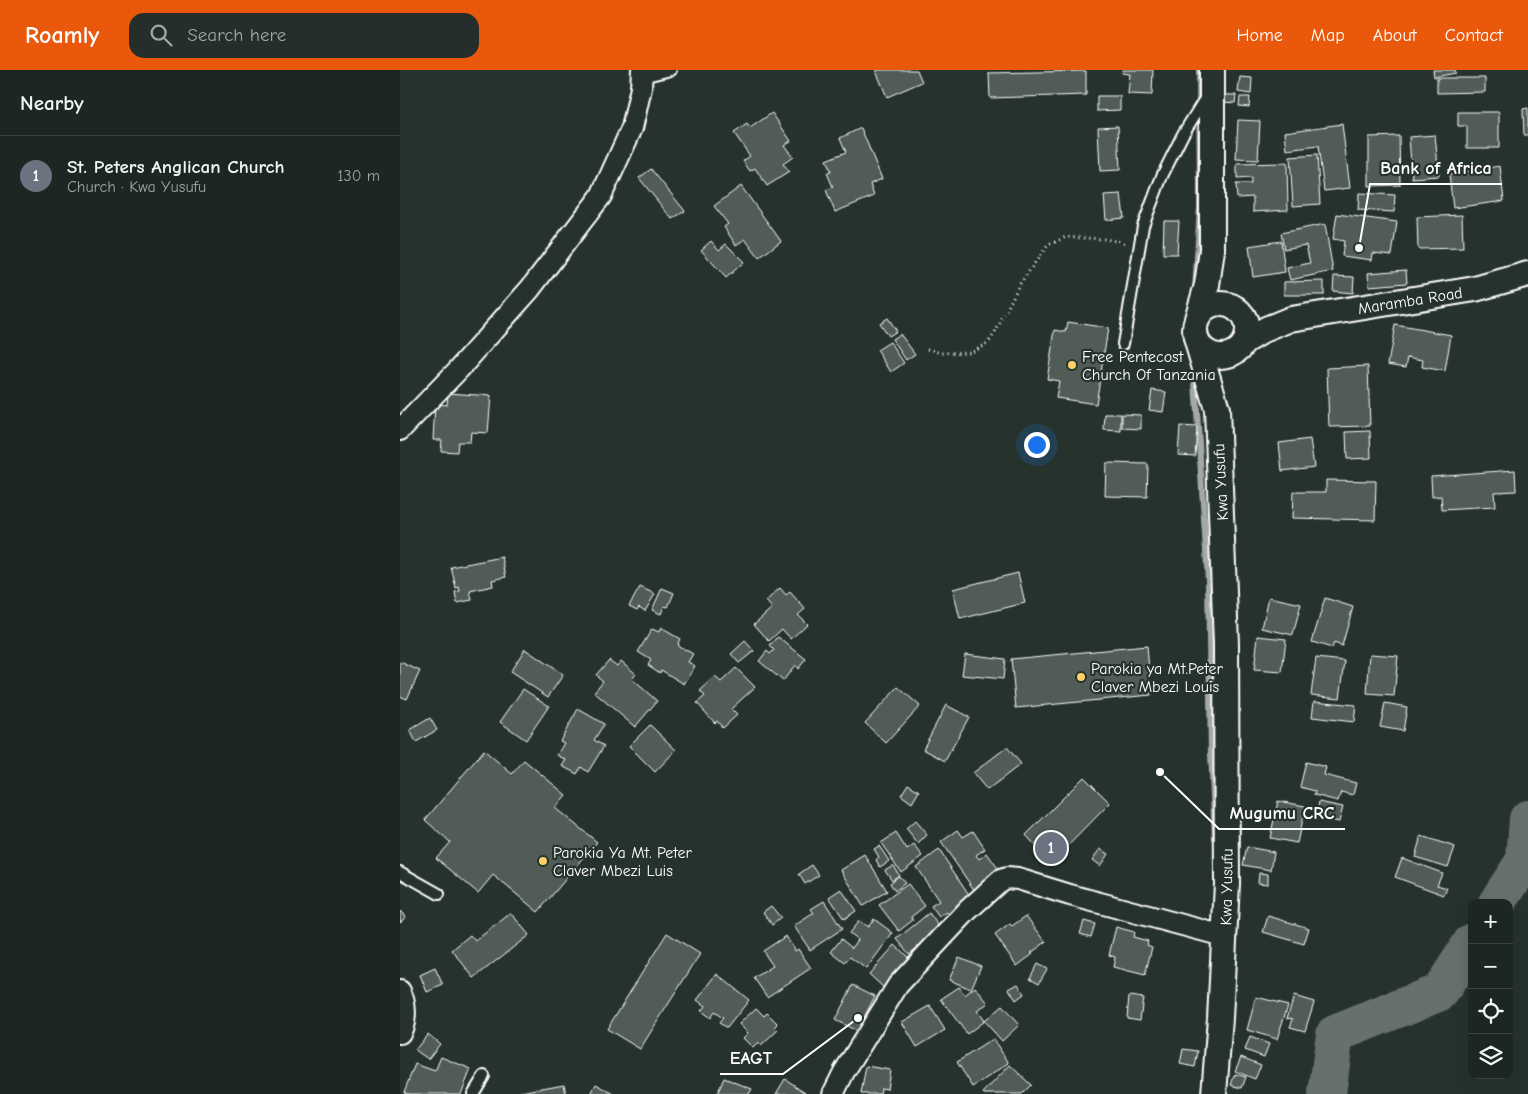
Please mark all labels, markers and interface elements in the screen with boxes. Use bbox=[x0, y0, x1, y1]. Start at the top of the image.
search box bbox=[129, 13, 479, 58]
text: Roamly bbox=[25, 21, 99, 49]
icon: search bbox=[147, 21, 175, 49]
text: Search here bbox=[187, 24, 286, 46]
text: Home bbox=[1236, 25, 1283, 46]
text: Map bbox=[1311, 25, 1345, 46]
text: About bbox=[1373, 25, 1417, 46]
text: Contact bbox=[1445, 25, 1503, 46]
text: Nearby bbox=[20, 91, 84, 115]
callout: Bank of Africa bbox=[1370, 151, 1502, 184]
text: St. Peters Anglican Church bbox=[67, 156, 285, 178]
text: Bank of Africa bbox=[1380, 158, 1492, 179]
text: 1 bbox=[33, 167, 39, 185]
text: 130 m bbox=[337, 167, 380, 185]
text: Church · Kwa Yusufu bbox=[67, 178, 206, 196]
street label: Maramba Road bbox=[1356, 284, 1464, 318]
place label: Free Pentecost Church Of Tanzania bbox=[1082, 348, 1216, 384]
marker: Free Pentecost Church Of Tanzania bbox=[1066, 359, 1078, 371]
your location bbox=[1024, 432, 1050, 458]
street label: Kwa Yusufu bbox=[1210, 443, 1232, 521]
place label: Parokia ya Mt.Peter Claver Mbezi Louis bbox=[1091, 660, 1223, 696]
marker: Parokia ya Mt.Peter Claver Mbezi Louis bbox=[1075, 671, 1087, 683]
callout: Mugumu CRC bbox=[1219, 796, 1345, 829]
text: Mugumu CRC bbox=[1229, 803, 1335, 824]
pin: 1 bbox=[1035, 829, 1067, 867]
place label: Parokia Ya Mt. Peter Claver Mbezi Luis bbox=[553, 844, 692, 880]
street label: Kwa Yusufu bbox=[1217, 848, 1237, 926]
marker: Parokia Ya Mt. Peter Claver Mbezi Luis bbox=[537, 855, 549, 867]
map controls bbox=[1468, 899, 1513, 1079]
button: + bbox=[1468, 899, 1513, 944]
button: − bbox=[1468, 944, 1513, 989]
button: locate bbox=[1468, 989, 1513, 1034]
button: layers bbox=[1468, 1034, 1513, 1079]
callout: EAGT bbox=[720, 1041, 783, 1074]
text: EAGT bbox=[730, 1048, 773, 1069]

